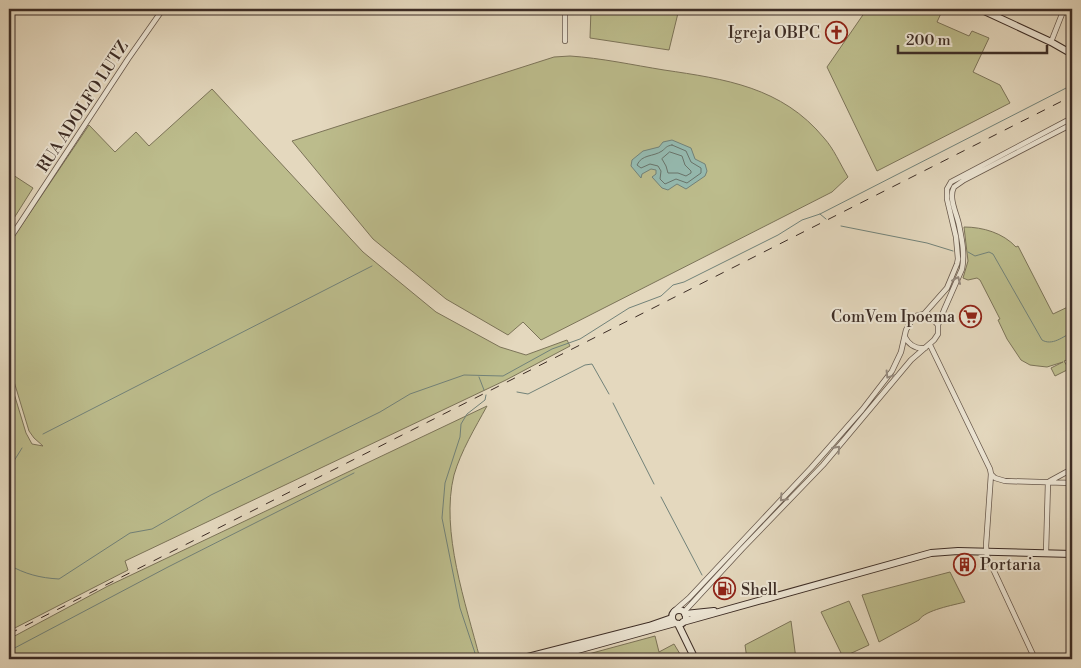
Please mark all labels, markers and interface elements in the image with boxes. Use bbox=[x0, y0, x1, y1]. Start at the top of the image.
church icon: Igreja OBPC bbox=[824, 20, 848, 44]
scale bar bbox=[898, 22, 1047, 54]
place label: Igreja OBPC bbox=[728, 23, 820, 43]
text: 200 m bbox=[906, 31, 951, 50]
street label: RUA ADOLFO LUTZ bbox=[33, 37, 133, 176]
one-way arrow bbox=[950, 276, 961, 285]
supermarket icon: ComVem Ipoema bbox=[959, 304, 983, 328]
place label: ComVem Ipoema bbox=[831, 307, 956, 327]
one-way arrow bbox=[886, 370, 895, 379]
one-way arrow bbox=[831, 446, 840, 455]
one-way arrow bbox=[780, 493, 789, 502]
building icon: Portaria bbox=[952, 552, 976, 576]
place label: Portaria bbox=[980, 555, 1042, 575]
fuel station icon: Shell bbox=[713, 577, 737, 601]
place label: Shell bbox=[741, 580, 778, 600]

